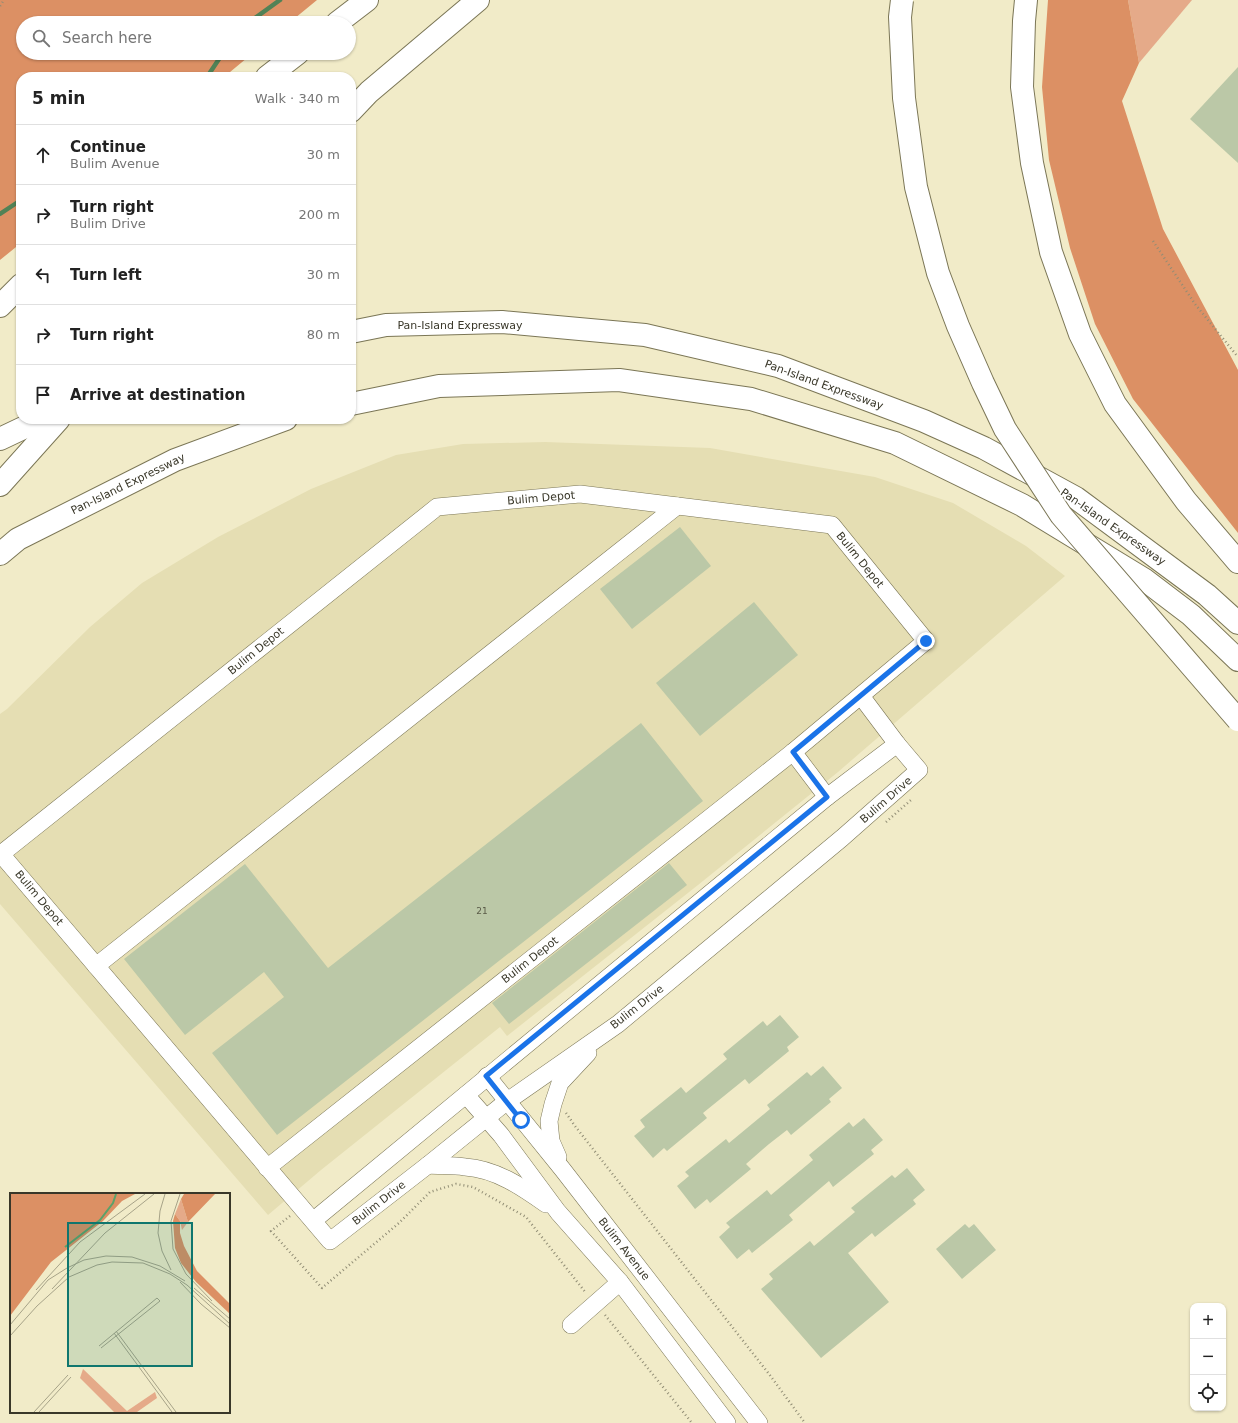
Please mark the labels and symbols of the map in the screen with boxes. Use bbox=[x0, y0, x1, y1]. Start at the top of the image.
street label: Pan-Island Expressway bbox=[397, 319, 523, 332]
street label: Pan-Island Expressway bbox=[763, 357, 886, 413]
street label: Pan-Island Expressway bbox=[69, 450, 188, 517]
street label: Pan-Island Expressway bbox=[1058, 486, 1168, 569]
street label: Bulim Depot bbox=[507, 488, 576, 507]
street label: Bulim Depot bbox=[834, 529, 887, 591]
street label: Bulim Depot bbox=[225, 624, 287, 677]
route end bbox=[917, 632, 935, 650]
street label: Bulim Drive bbox=[858, 774, 915, 826]
street label: Bulim Depot bbox=[12, 868, 66, 929]
house number: 21 bbox=[476, 906, 488, 916]
street label: Bulim Depot bbox=[499, 933, 561, 986]
street label: Bulim Drive bbox=[608, 982, 666, 1032]
route start bbox=[512, 1111, 530, 1129]
street label: Bulim Drive bbox=[350, 1178, 408, 1228]
inset map bbox=[10, 1193, 230, 1413]
street label: Bulim Avenue bbox=[596, 1215, 653, 1283]

